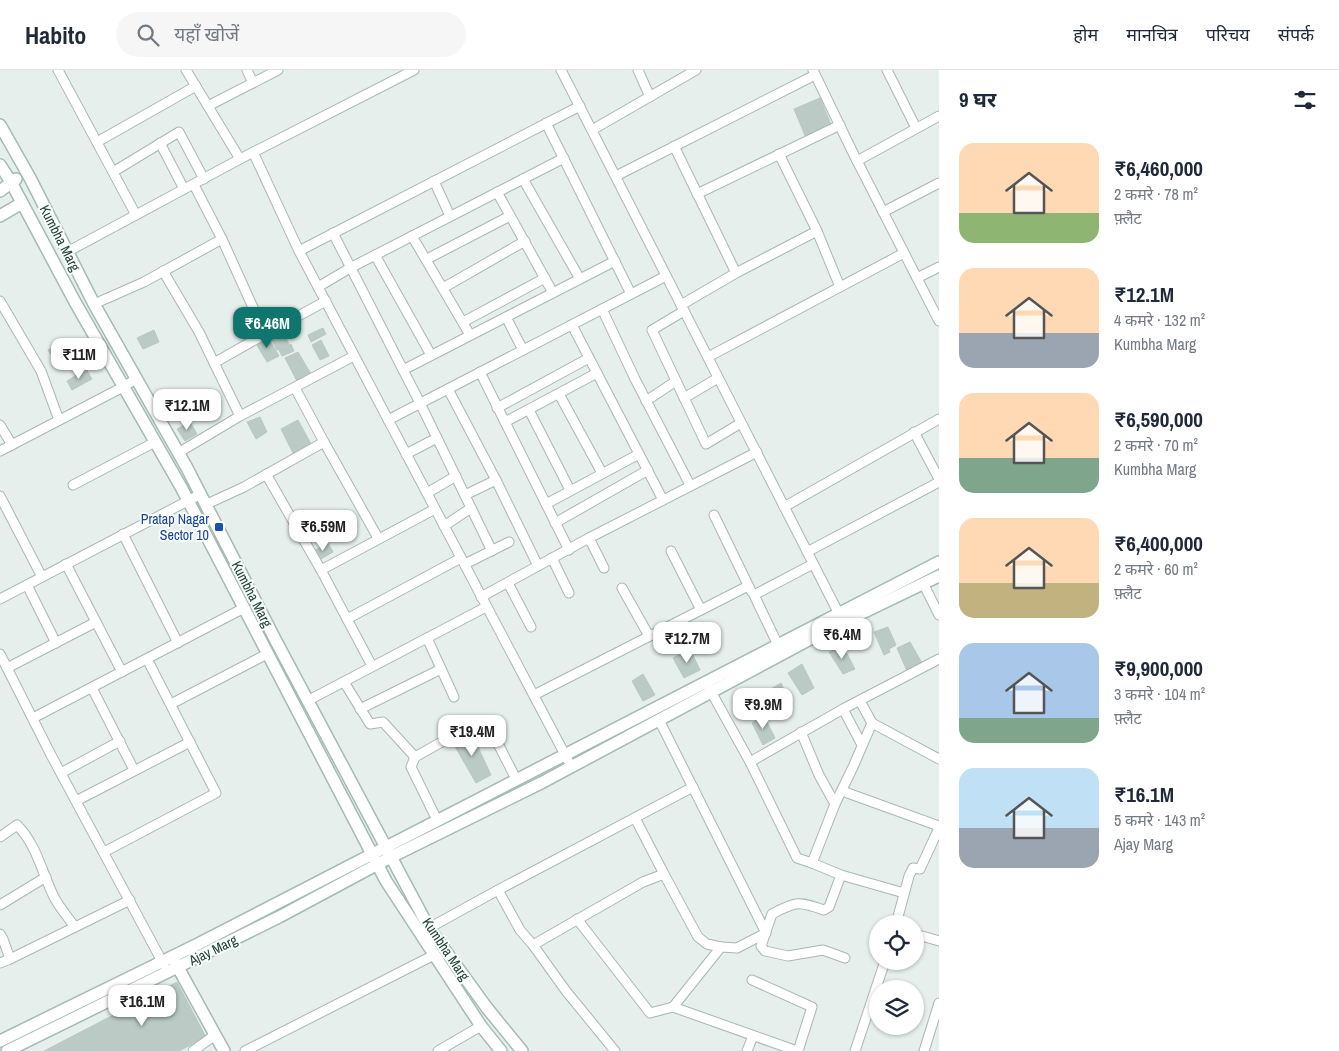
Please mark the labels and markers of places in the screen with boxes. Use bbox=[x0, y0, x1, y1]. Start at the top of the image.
pin: ₹6.46M bbox=[226, 306, 308, 349]
pin: ₹11M bbox=[49, 338, 109, 380]
pin: ₹12.1M bbox=[146, 388, 228, 431]
place label: Pratap Nagar Sector 10 bbox=[141, 510, 209, 544]
pin: ₹6.59M bbox=[282, 510, 364, 552]
marker: Pratap Nagar Sector 10 bbox=[213, 521, 225, 533]
pin: ₹6.4M bbox=[807, 618, 877, 660]
pin: ₹12.7M bbox=[646, 622, 728, 664]
pin: ₹9.9M bbox=[728, 688, 798, 730]
pin: ₹19.4M bbox=[431, 714, 513, 757]
pin: ₹16.1M bbox=[101, 984, 183, 1027]

